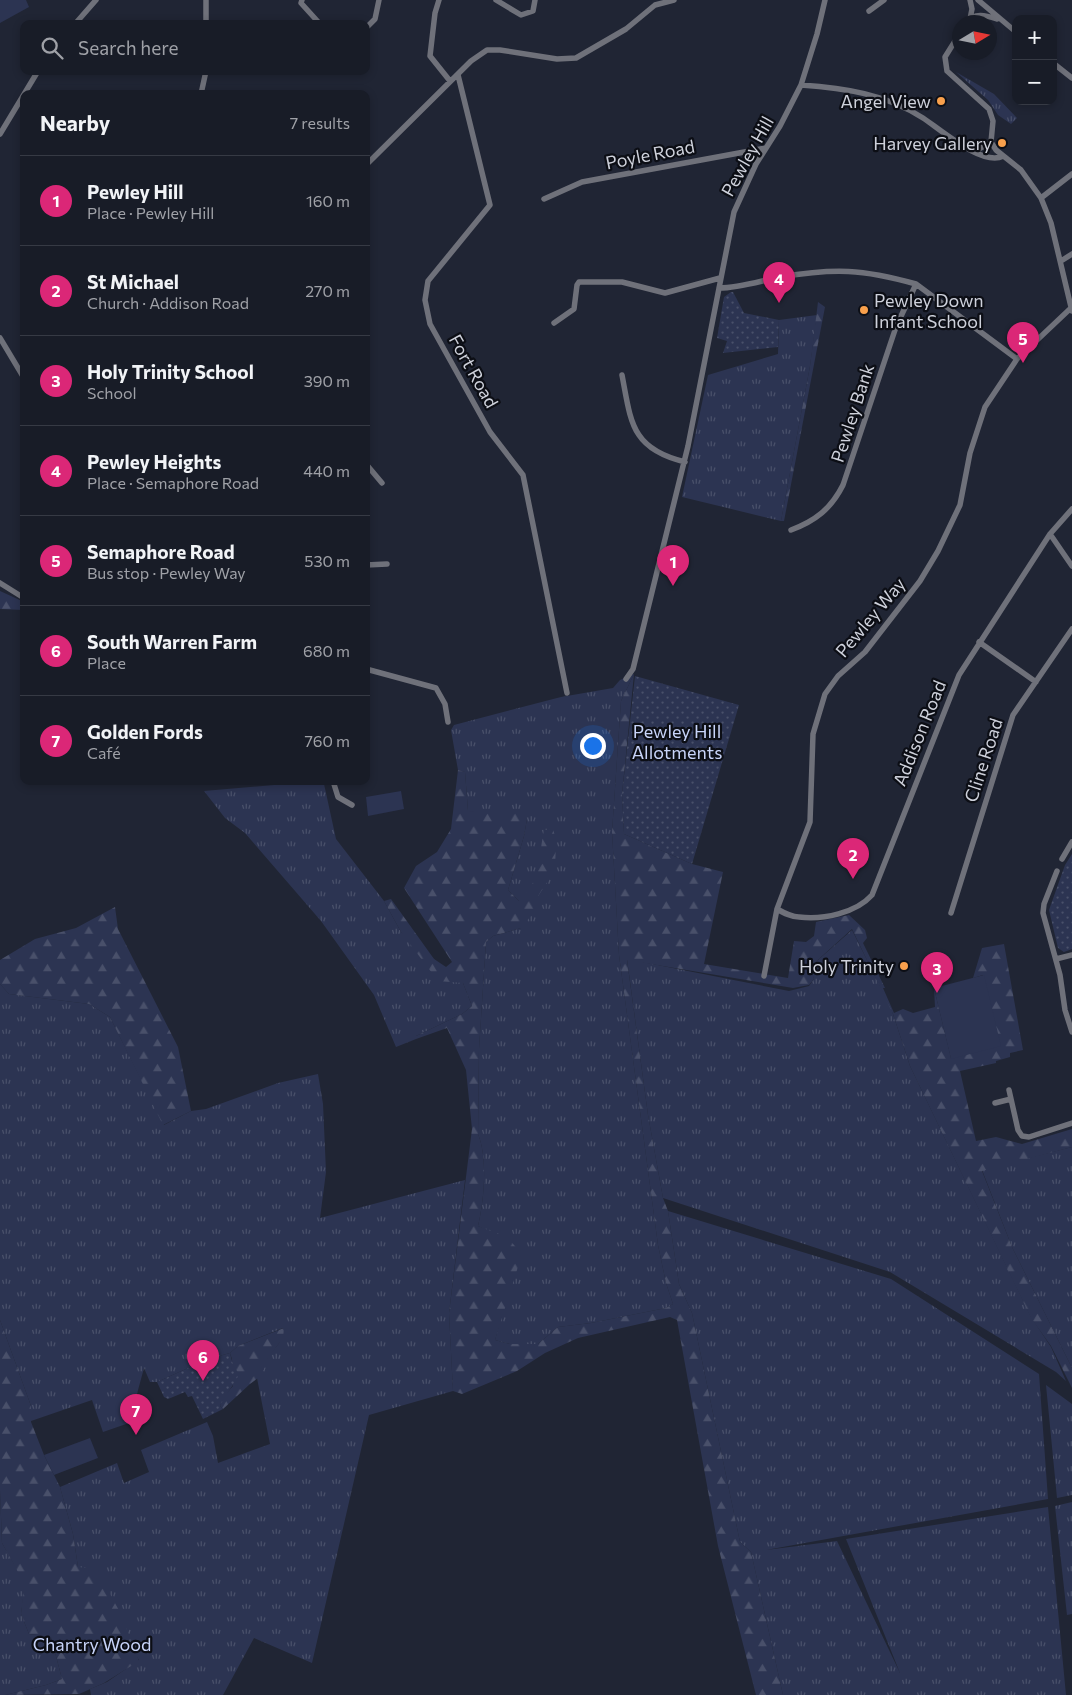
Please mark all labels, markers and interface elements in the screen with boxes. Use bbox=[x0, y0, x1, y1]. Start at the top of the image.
north arrow bbox=[952, 15, 997, 60]
map controls bbox=[1012, 15, 1057, 105]
button: + bbox=[1012, 15, 1057, 60]
search box bbox=[20, 20, 370, 75]
icon: search bbox=[38, 34, 66, 62]
text: Search here bbox=[78, 36, 178, 59]
button: − bbox=[1012, 60, 1057, 105]
place label: Angel View bbox=[841, 90, 931, 112]
marker: Angel View bbox=[935, 95, 947, 107]
text: Nearby bbox=[40, 110, 110, 135]
street label: Pewley Hill bbox=[716, 112, 778, 200]
text: 7 results bbox=[290, 113, 350, 132]
place label: Harvey Gallery bbox=[873, 132, 992, 154]
street label: Poyle Road bbox=[604, 135, 696, 173]
marker: Harvey Gallery bbox=[996, 137, 1008, 149]
text: Pewley Hill bbox=[87, 180, 183, 203]
text: 1 bbox=[52, 191, 60, 210]
text: 160 m bbox=[306, 191, 350, 210]
text: Place · Pewley Hill bbox=[87, 203, 214, 222]
pin: 4 bbox=[763, 262, 795, 303]
text: St Michael bbox=[87, 270, 179, 293]
text: 2 bbox=[51, 281, 61, 300]
text: 270 m bbox=[305, 281, 350, 300]
place label: Pewley Down Infant School bbox=[874, 289, 984, 332]
text: Church · Addison Road bbox=[87, 293, 249, 312]
marker: Pewley Down Infant School bbox=[858, 304, 870, 316]
pin: 5 bbox=[1007, 322, 1039, 363]
street label: Fort Road bbox=[445, 330, 503, 412]
text: Holy Trinity School bbox=[87, 360, 254, 383]
street label: Pewley Bank bbox=[826, 361, 878, 465]
text: 3 bbox=[51, 371, 61, 390]
text: 390 m bbox=[304, 371, 350, 390]
text: School bbox=[87, 383, 137, 402]
text: Pewley Heights bbox=[87, 450, 221, 473]
text: 4 bbox=[51, 461, 61, 480]
text: 440 m bbox=[303, 461, 350, 480]
text: Place · Semaphore Road bbox=[87, 473, 259, 492]
text: Semaphore Road bbox=[87, 540, 235, 563]
pin: 1 bbox=[657, 545, 689, 586]
text: 5 bbox=[51, 551, 61, 570]
text: 530 m bbox=[304, 551, 350, 570]
text: Bus stop · Pewley Way bbox=[87, 563, 246, 582]
street label: Pewley Way bbox=[830, 573, 910, 661]
text: South Warren Farm bbox=[87, 630, 257, 653]
text: 6 bbox=[51, 641, 61, 660]
text: 680 m bbox=[303, 641, 350, 660]
text: Place bbox=[87, 653, 126, 672]
street label: Addison Road bbox=[888, 677, 950, 789]
street label: Cline Road bbox=[959, 715, 1007, 805]
text: Golden Fords bbox=[87, 720, 203, 743]
park label: Pewley Hill Allotments bbox=[632, 720, 722, 763]
text: 7 bbox=[52, 731, 60, 750]
text: 760 m bbox=[304, 731, 350, 750]
your location bbox=[580, 733, 606, 759]
text: Café bbox=[87, 743, 121, 762]
pin: 2 bbox=[837, 838, 869, 879]
pin: 3 bbox=[921, 952, 953, 993]
place label: Holy Trinity bbox=[799, 955, 894, 977]
marker: Holy Trinity bbox=[898, 960, 910, 972]
pin: 6 bbox=[187, 1340, 219, 1381]
pin: 7 bbox=[120, 1394, 152, 1435]
park label: Chantry Wood bbox=[33, 1633, 151, 1655]

